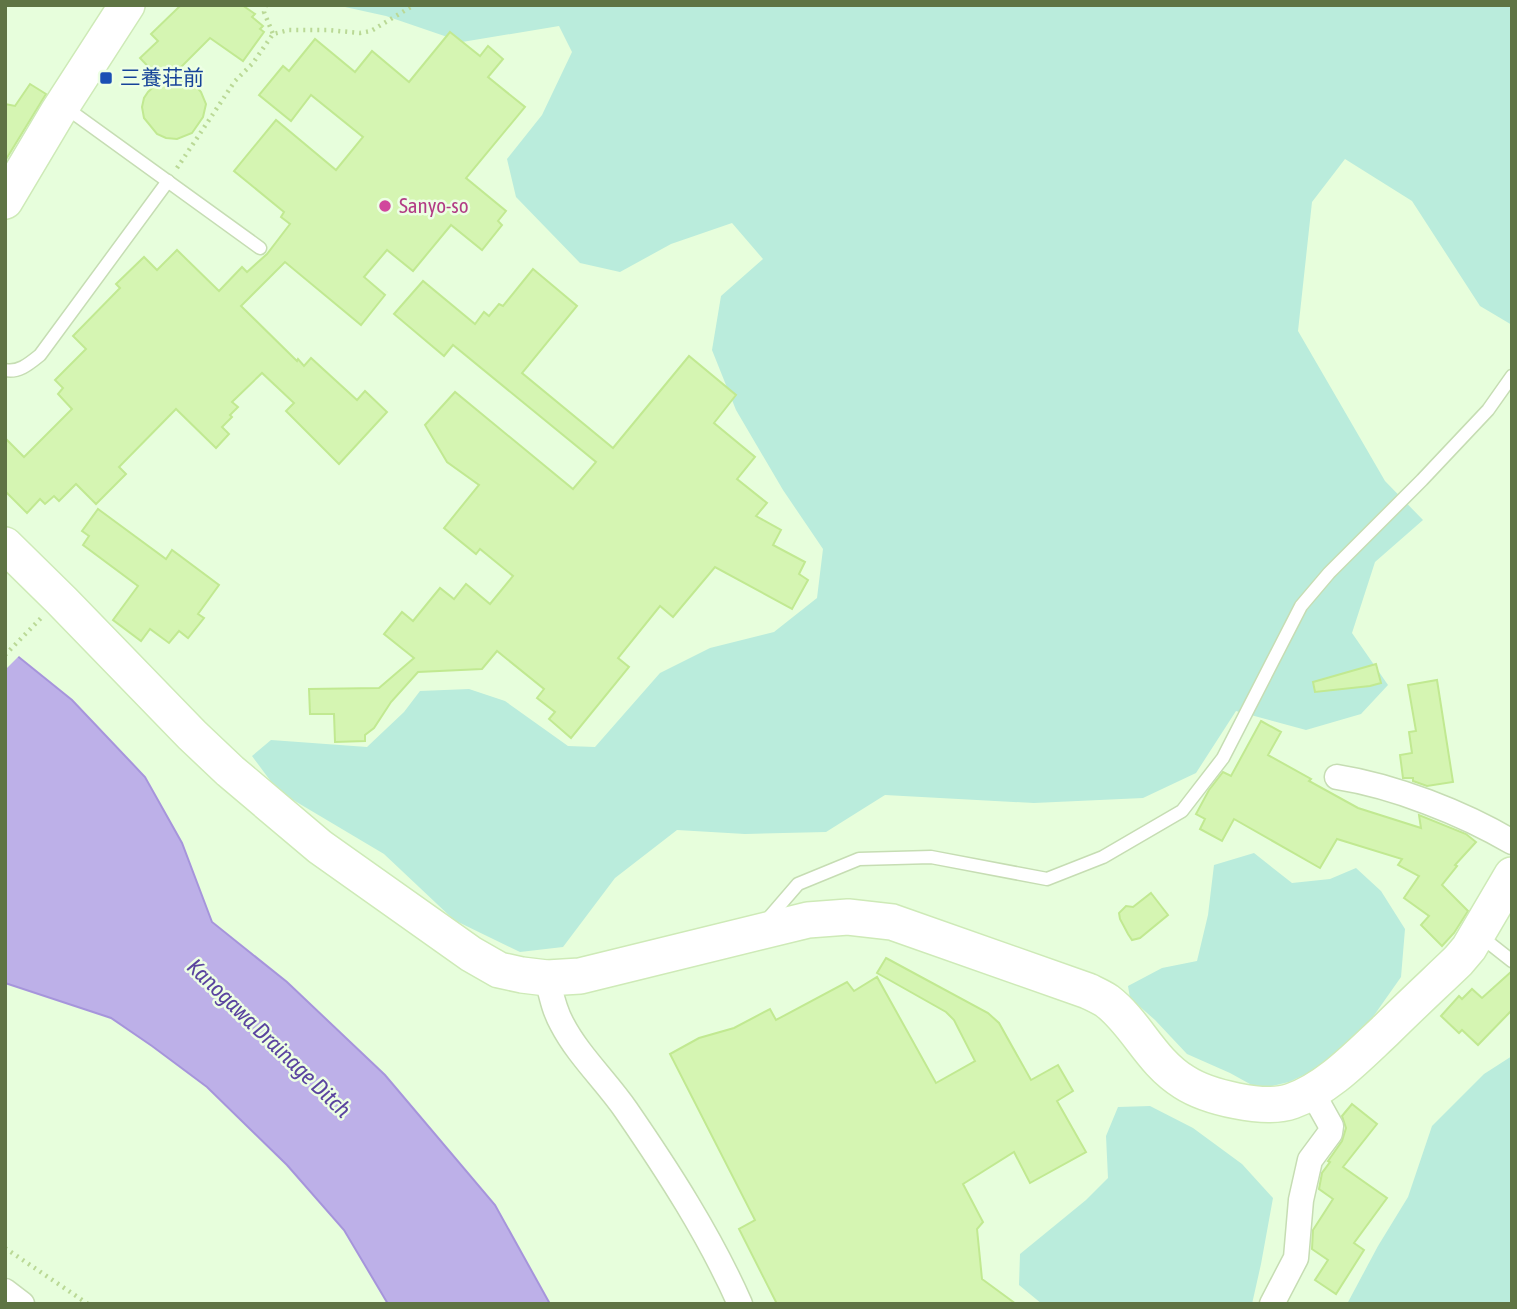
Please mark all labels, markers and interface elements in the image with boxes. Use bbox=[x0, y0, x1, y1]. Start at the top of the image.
place label: 三養荘前 bbox=[120, 65, 204, 89]
marker: 三養荘前 bbox=[98, 70, 114, 86]
place label: Sanyo-so bbox=[399, 193, 469, 217]
marker: Sanyo-so bbox=[377, 198, 393, 214]
water label: Kanogawa Drainage Ditch bbox=[182, 953, 356, 1123]

